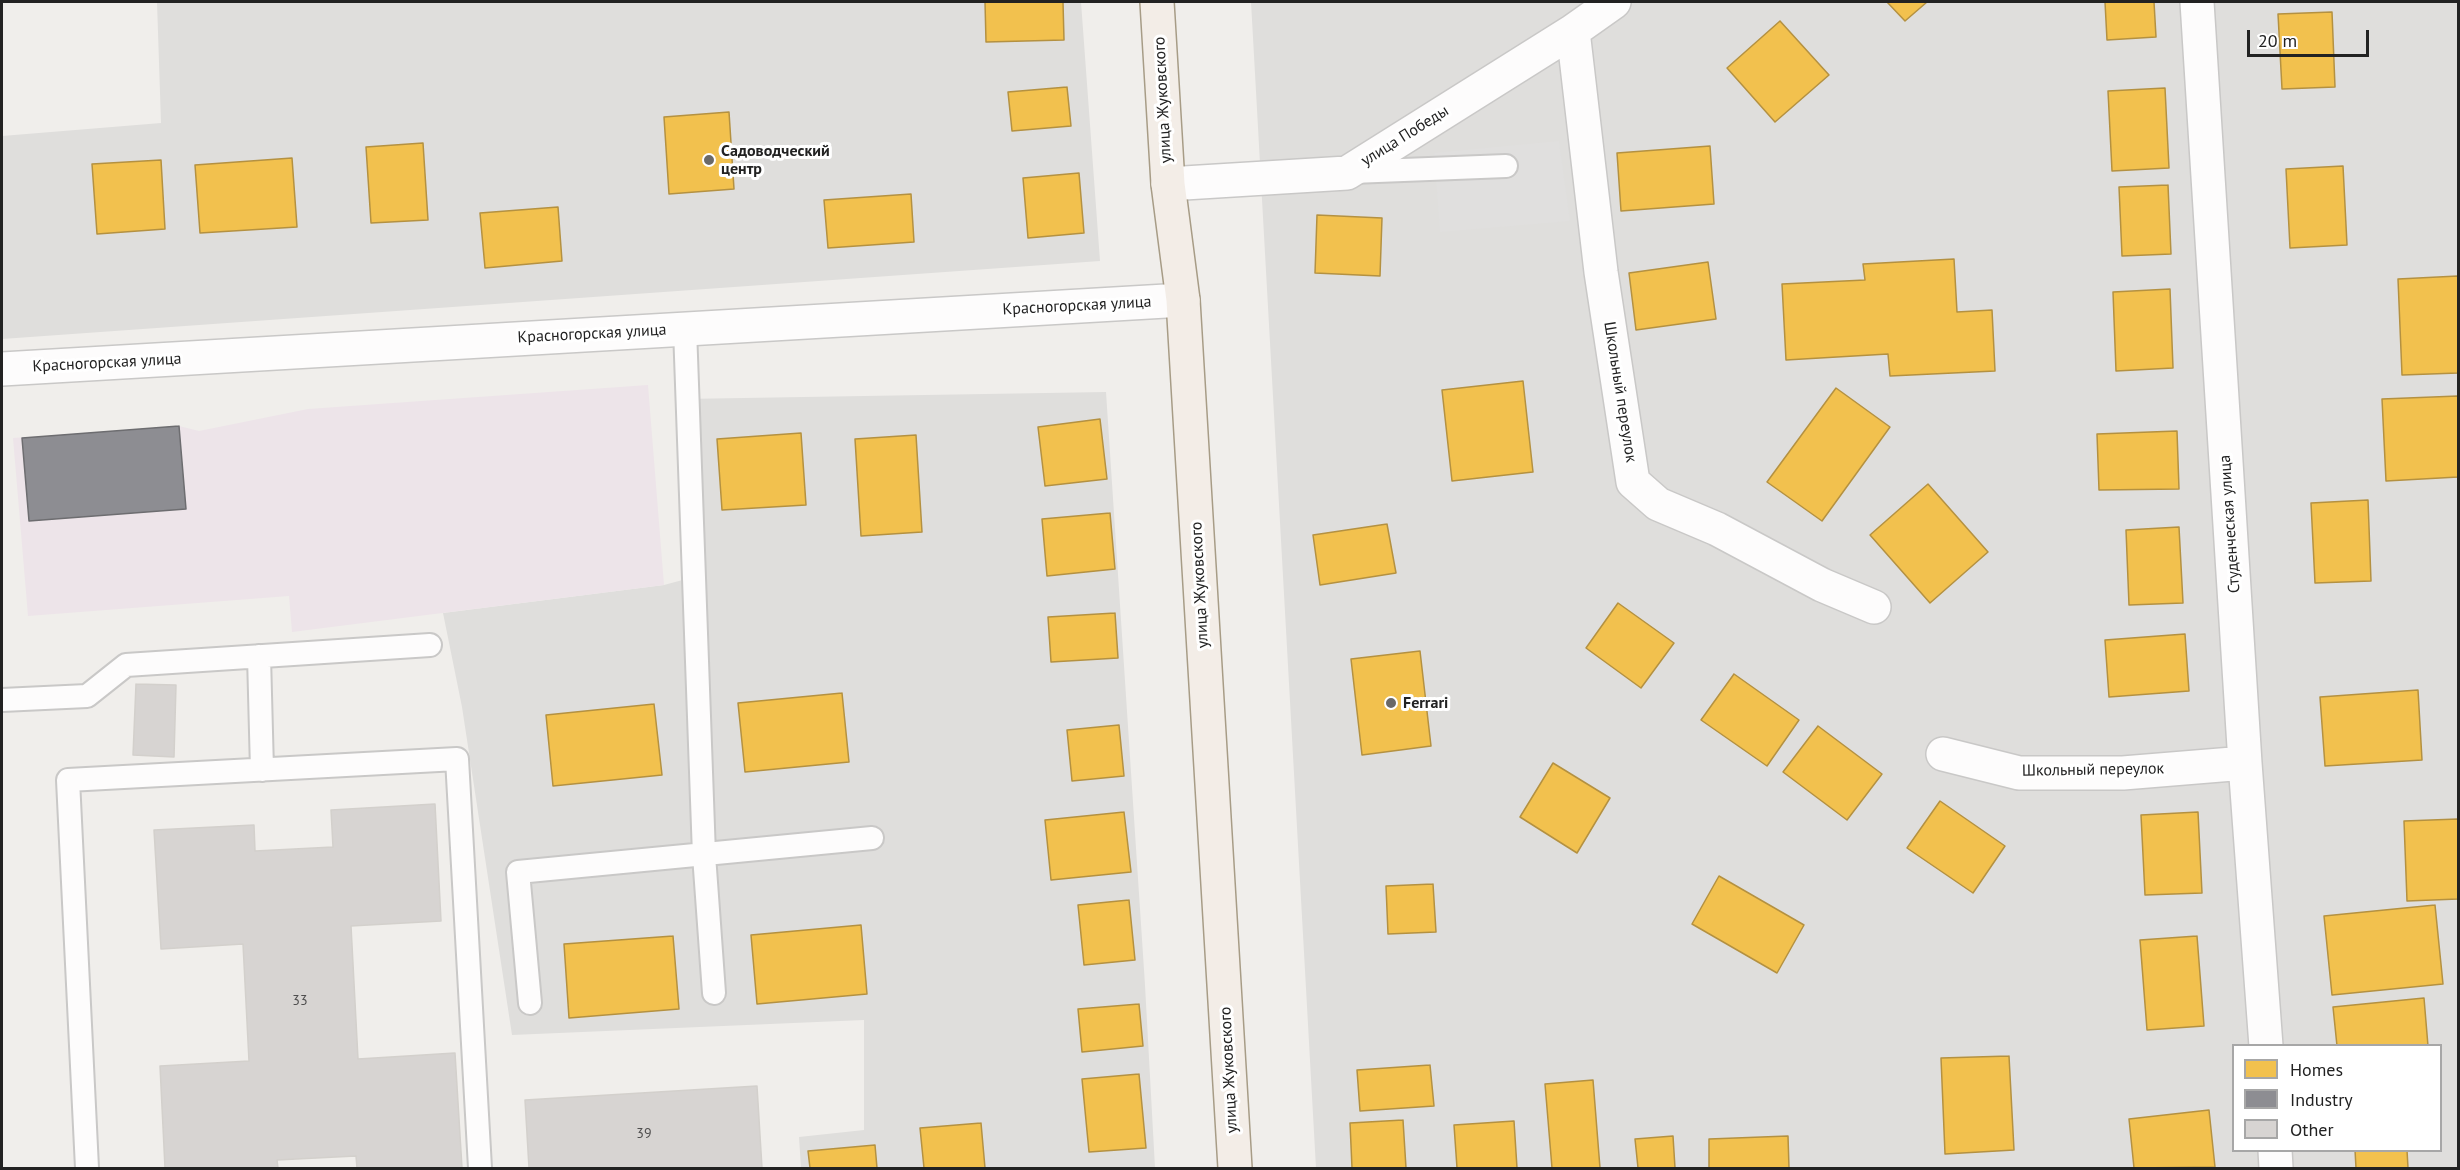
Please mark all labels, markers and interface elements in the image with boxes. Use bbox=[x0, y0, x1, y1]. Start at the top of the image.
scale bar bbox=[2250, 18, 2372, 56]
text: 20 m bbox=[2258, 29, 2297, 52]
street label: улица Жуковского bbox=[1150, 36, 1176, 164]
street label: улица Победы bbox=[1358, 101, 1452, 171]
place label: Садоводческий центр bbox=[721, 141, 830, 179]
marker: Садоводческий центр bbox=[702, 153, 716, 167]
street label: Красногорская улица bbox=[1002, 293, 1152, 319]
street label: Школьный переулок bbox=[1599, 320, 1641, 464]
street label: Красногорская улица bbox=[517, 321, 667, 347]
street label: Красногорская улица bbox=[32, 350, 182, 376]
street label: Студенческая улица bbox=[2216, 454, 2244, 594]
street label: улица Жуковского bbox=[1187, 521, 1213, 649]
place label: Ferrari bbox=[1403, 693, 1448, 713]
marker: Ferrari bbox=[1384, 696, 1398, 710]
street label: Школьный переулок bbox=[2022, 759, 2164, 781]
house number: 33 bbox=[292, 993, 308, 1009]
street label: улица Жуковского bbox=[1216, 1006, 1242, 1134]
legend bbox=[2232, 1044, 2442, 1152]
text: Homes bbox=[2290, 1058, 2343, 1081]
text: Industry bbox=[2290, 1088, 2353, 1111]
text: Other bbox=[2290, 1118, 2334, 1141]
house number: 39 bbox=[636, 1126, 652, 1142]

